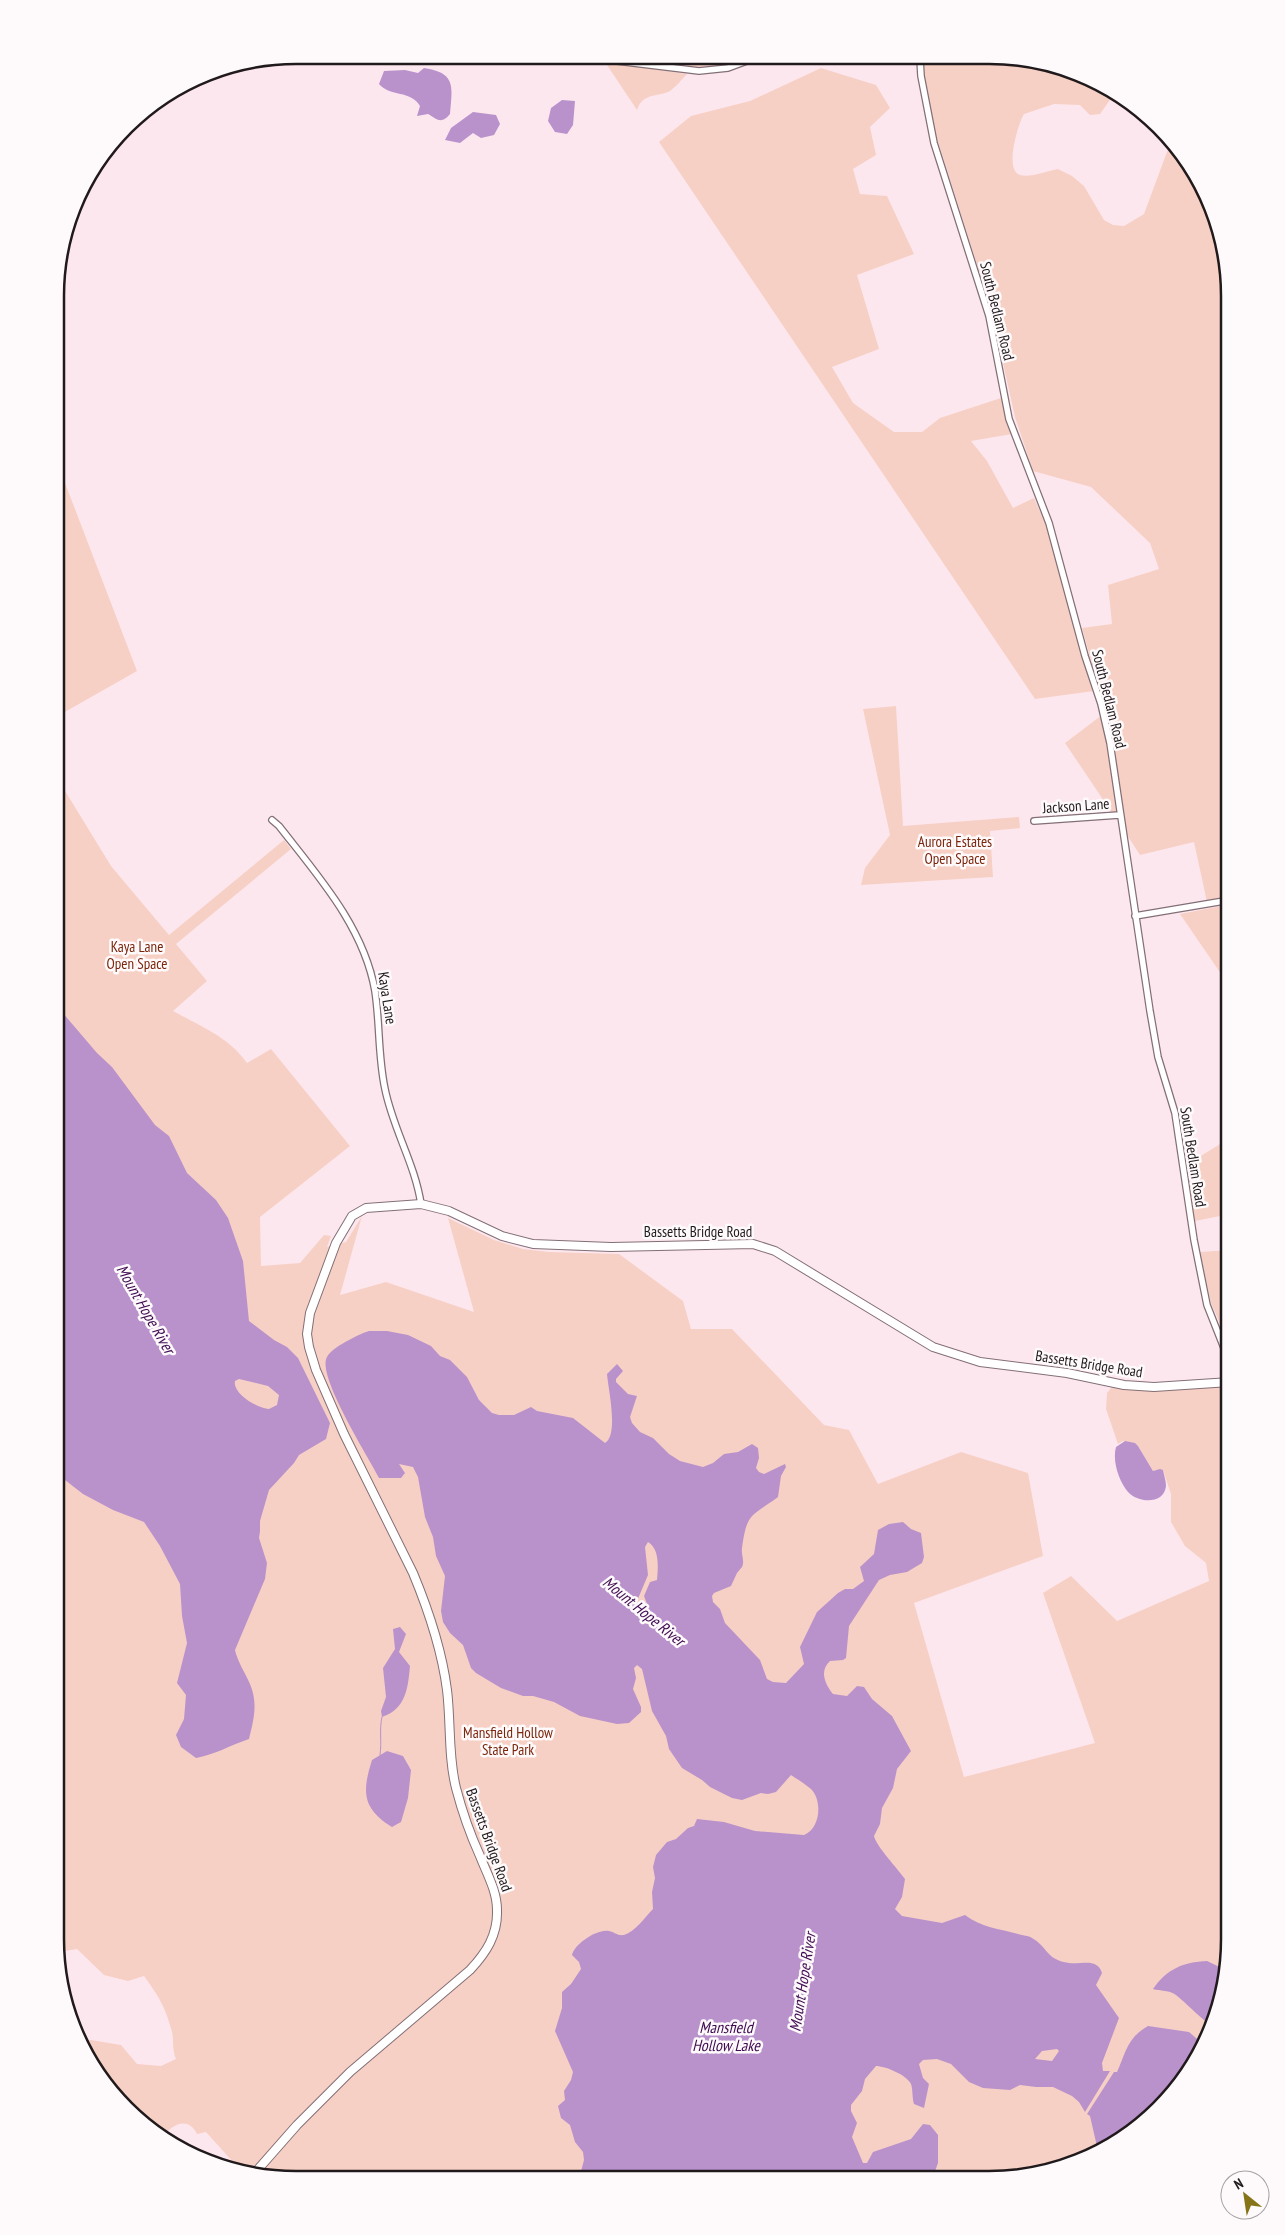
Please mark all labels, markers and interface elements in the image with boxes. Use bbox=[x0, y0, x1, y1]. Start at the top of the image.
street label: South Bedlam Road bbox=[976, 260, 1019, 362]
street label: South Bedlam Road bbox=[1088, 648, 1131, 750]
street label: Jackson Lane bbox=[1041, 794, 1110, 817]
park label: Aurora Estates Open Space bbox=[918, 832, 992, 868]
park label: Kaya Lane Open Space bbox=[107, 937, 167, 973]
street label: Kaya Lane bbox=[374, 970, 401, 1025]
street label: South Bedlam Road bbox=[1176, 1106, 1211, 1208]
street label: Bassetts Bridge Road bbox=[644, 1222, 752, 1241]
water label: Mount Hope River bbox=[112, 1261, 181, 1359]
street label: Bassetts Bridge Road bbox=[1034, 1346, 1144, 1381]
water label: Mount Hope River bbox=[599, 1572, 691, 1652]
park label: Mansfield Hollow State Park bbox=[463, 1723, 553, 1759]
street label: Bassetts Bridge Road bbox=[462, 1786, 517, 1894]
water label: Mount Hope River bbox=[784, 1929, 820, 2033]
water label: Mansfield Hollow Lake bbox=[692, 2017, 761, 2055]
north arrow bbox=[1220, 2170, 1270, 2220]
text: N bbox=[1231, 2174, 1246, 2193]

